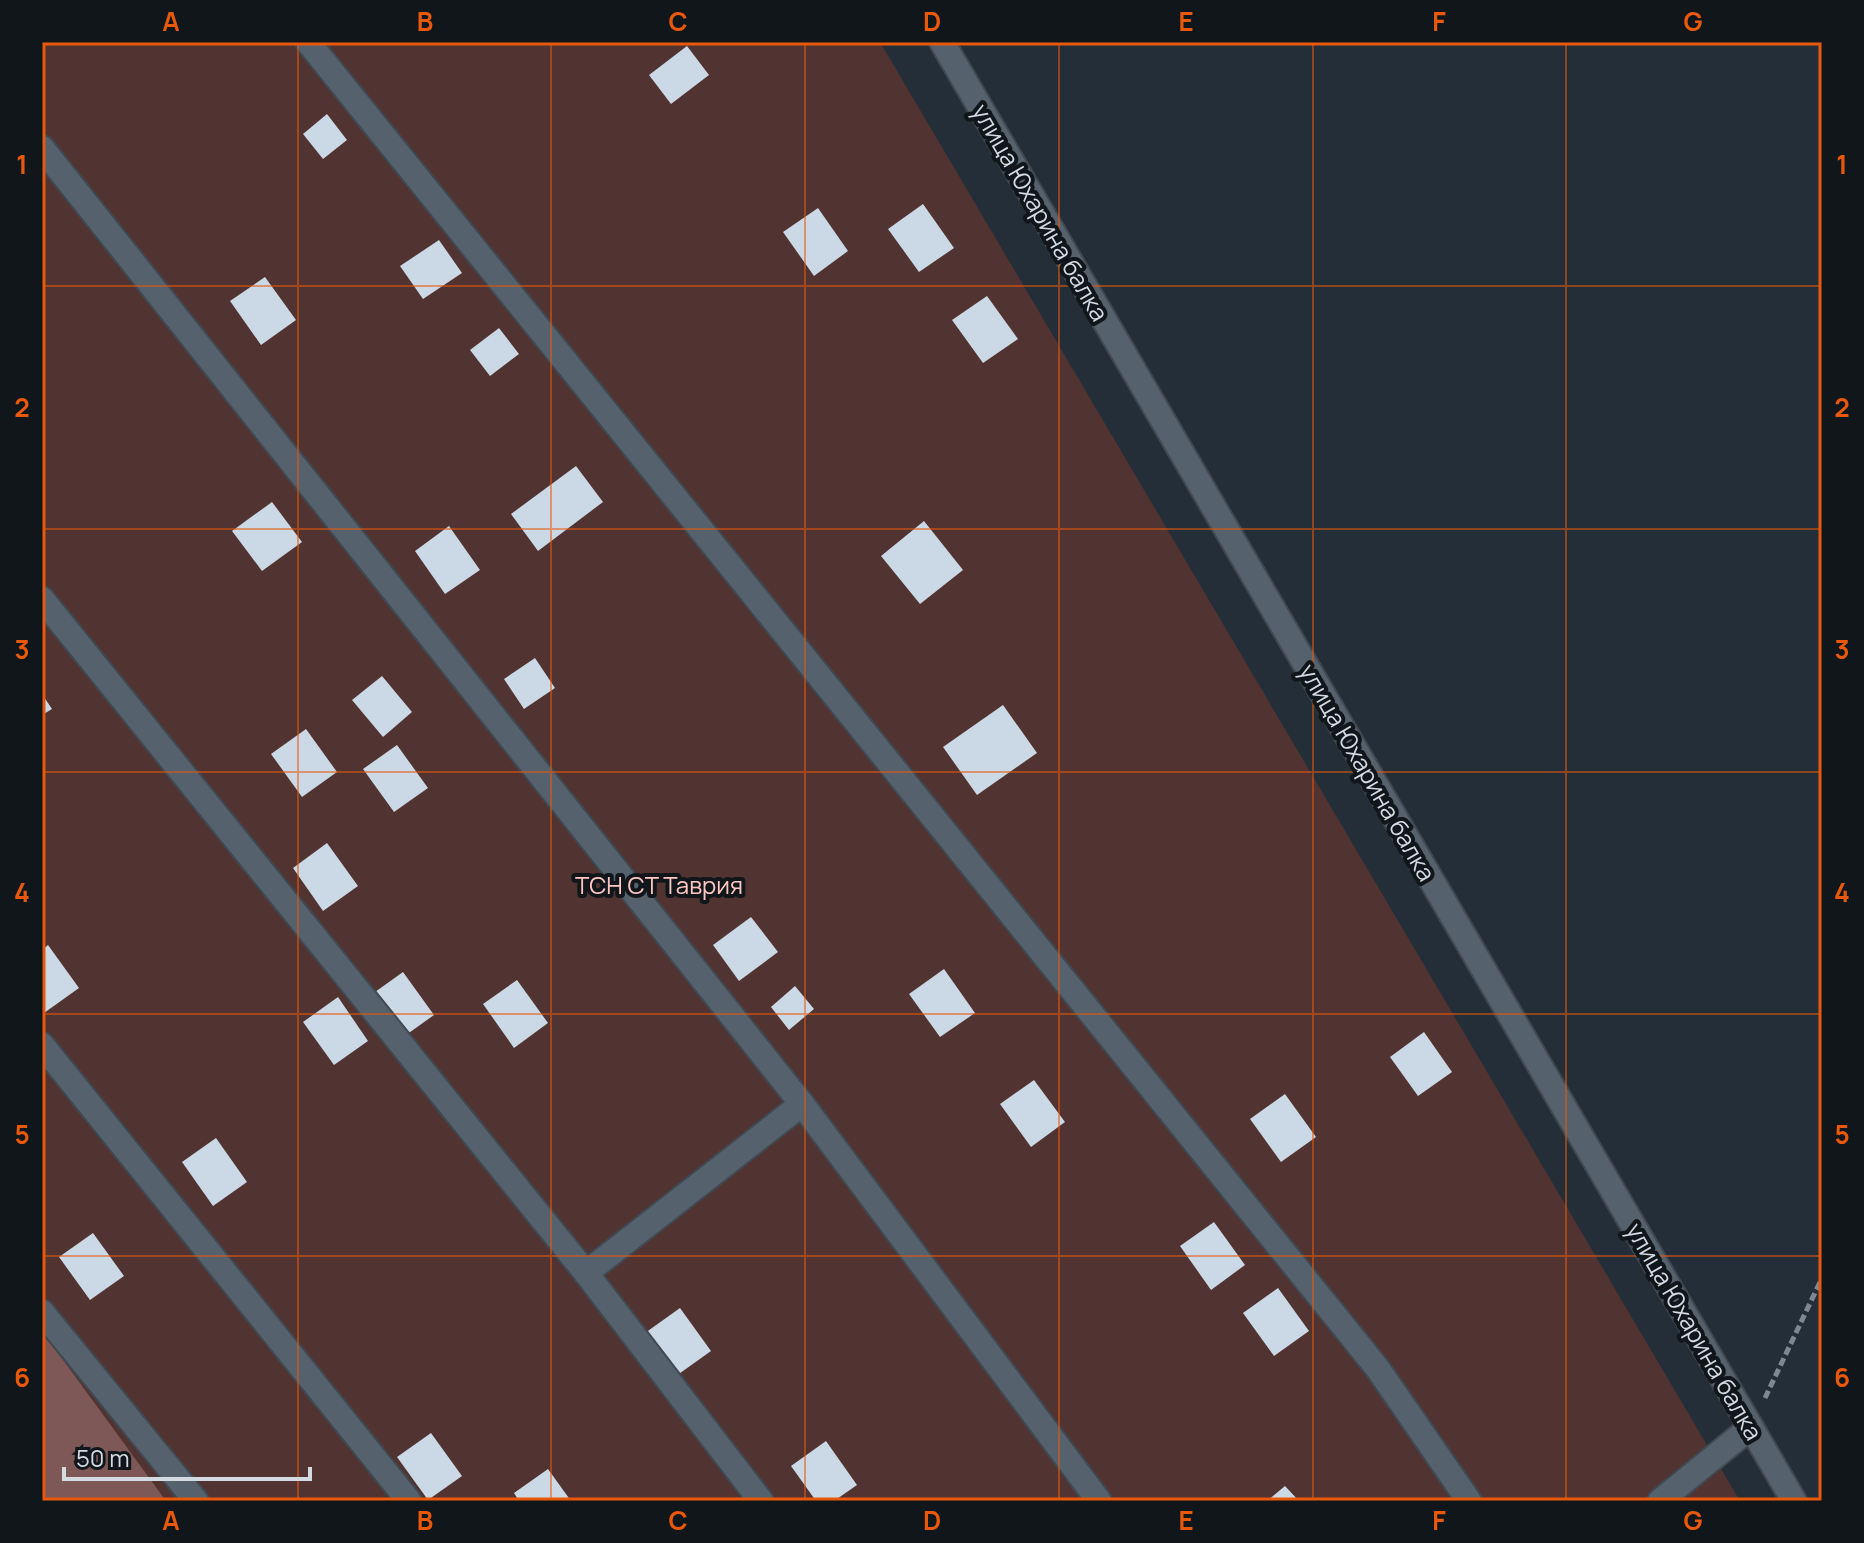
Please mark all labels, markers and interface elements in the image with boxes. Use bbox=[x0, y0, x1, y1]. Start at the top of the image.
text: A bbox=[162, 3, 180, 39]
text: B bbox=[417, 3, 433, 39]
text: C bbox=[668, 3, 688, 39]
text: D bbox=[923, 3, 941, 39]
text: E bbox=[1178, 3, 1194, 39]
text: F bbox=[1432, 3, 1446, 39]
text: G bbox=[1683, 3, 1703, 39]
street label: улица Юхарина балка bbox=[965, 97, 1117, 327]
text: 1 bbox=[16, 146, 28, 182]
text: 1 bbox=[1836, 146, 1848, 182]
text: 2 bbox=[14, 389, 30, 425]
text: 2 bbox=[1834, 389, 1850, 425]
text: 3 bbox=[14, 631, 30, 667]
text: 3 bbox=[1834, 631, 1850, 667]
street label: улица Юхарина балка bbox=[1292, 657, 1444, 887]
park label: ТСН СТ Таврия bbox=[575, 868, 743, 901]
text: 4 bbox=[14, 874, 30, 910]
text: 4 bbox=[1834, 874, 1850, 910]
text: 5 bbox=[14, 1116, 30, 1152]
text: 5 bbox=[1834, 1116, 1850, 1152]
street label: улица Юхарина балка bbox=[1619, 1216, 1771, 1446]
text: 6 bbox=[14, 1359, 30, 1395]
text: 6 bbox=[1834, 1359, 1850, 1395]
scale bar bbox=[64, 1431, 310, 1481]
text: 50 m bbox=[76, 1441, 130, 1474]
text: A bbox=[162, 1502, 180, 1538]
text: B bbox=[417, 1502, 433, 1538]
text: C bbox=[668, 1502, 688, 1538]
text: D bbox=[923, 1502, 941, 1538]
text: E bbox=[1178, 1502, 1194, 1538]
text: F bbox=[1432, 1502, 1446, 1538]
text: G bbox=[1683, 1502, 1703, 1538]

